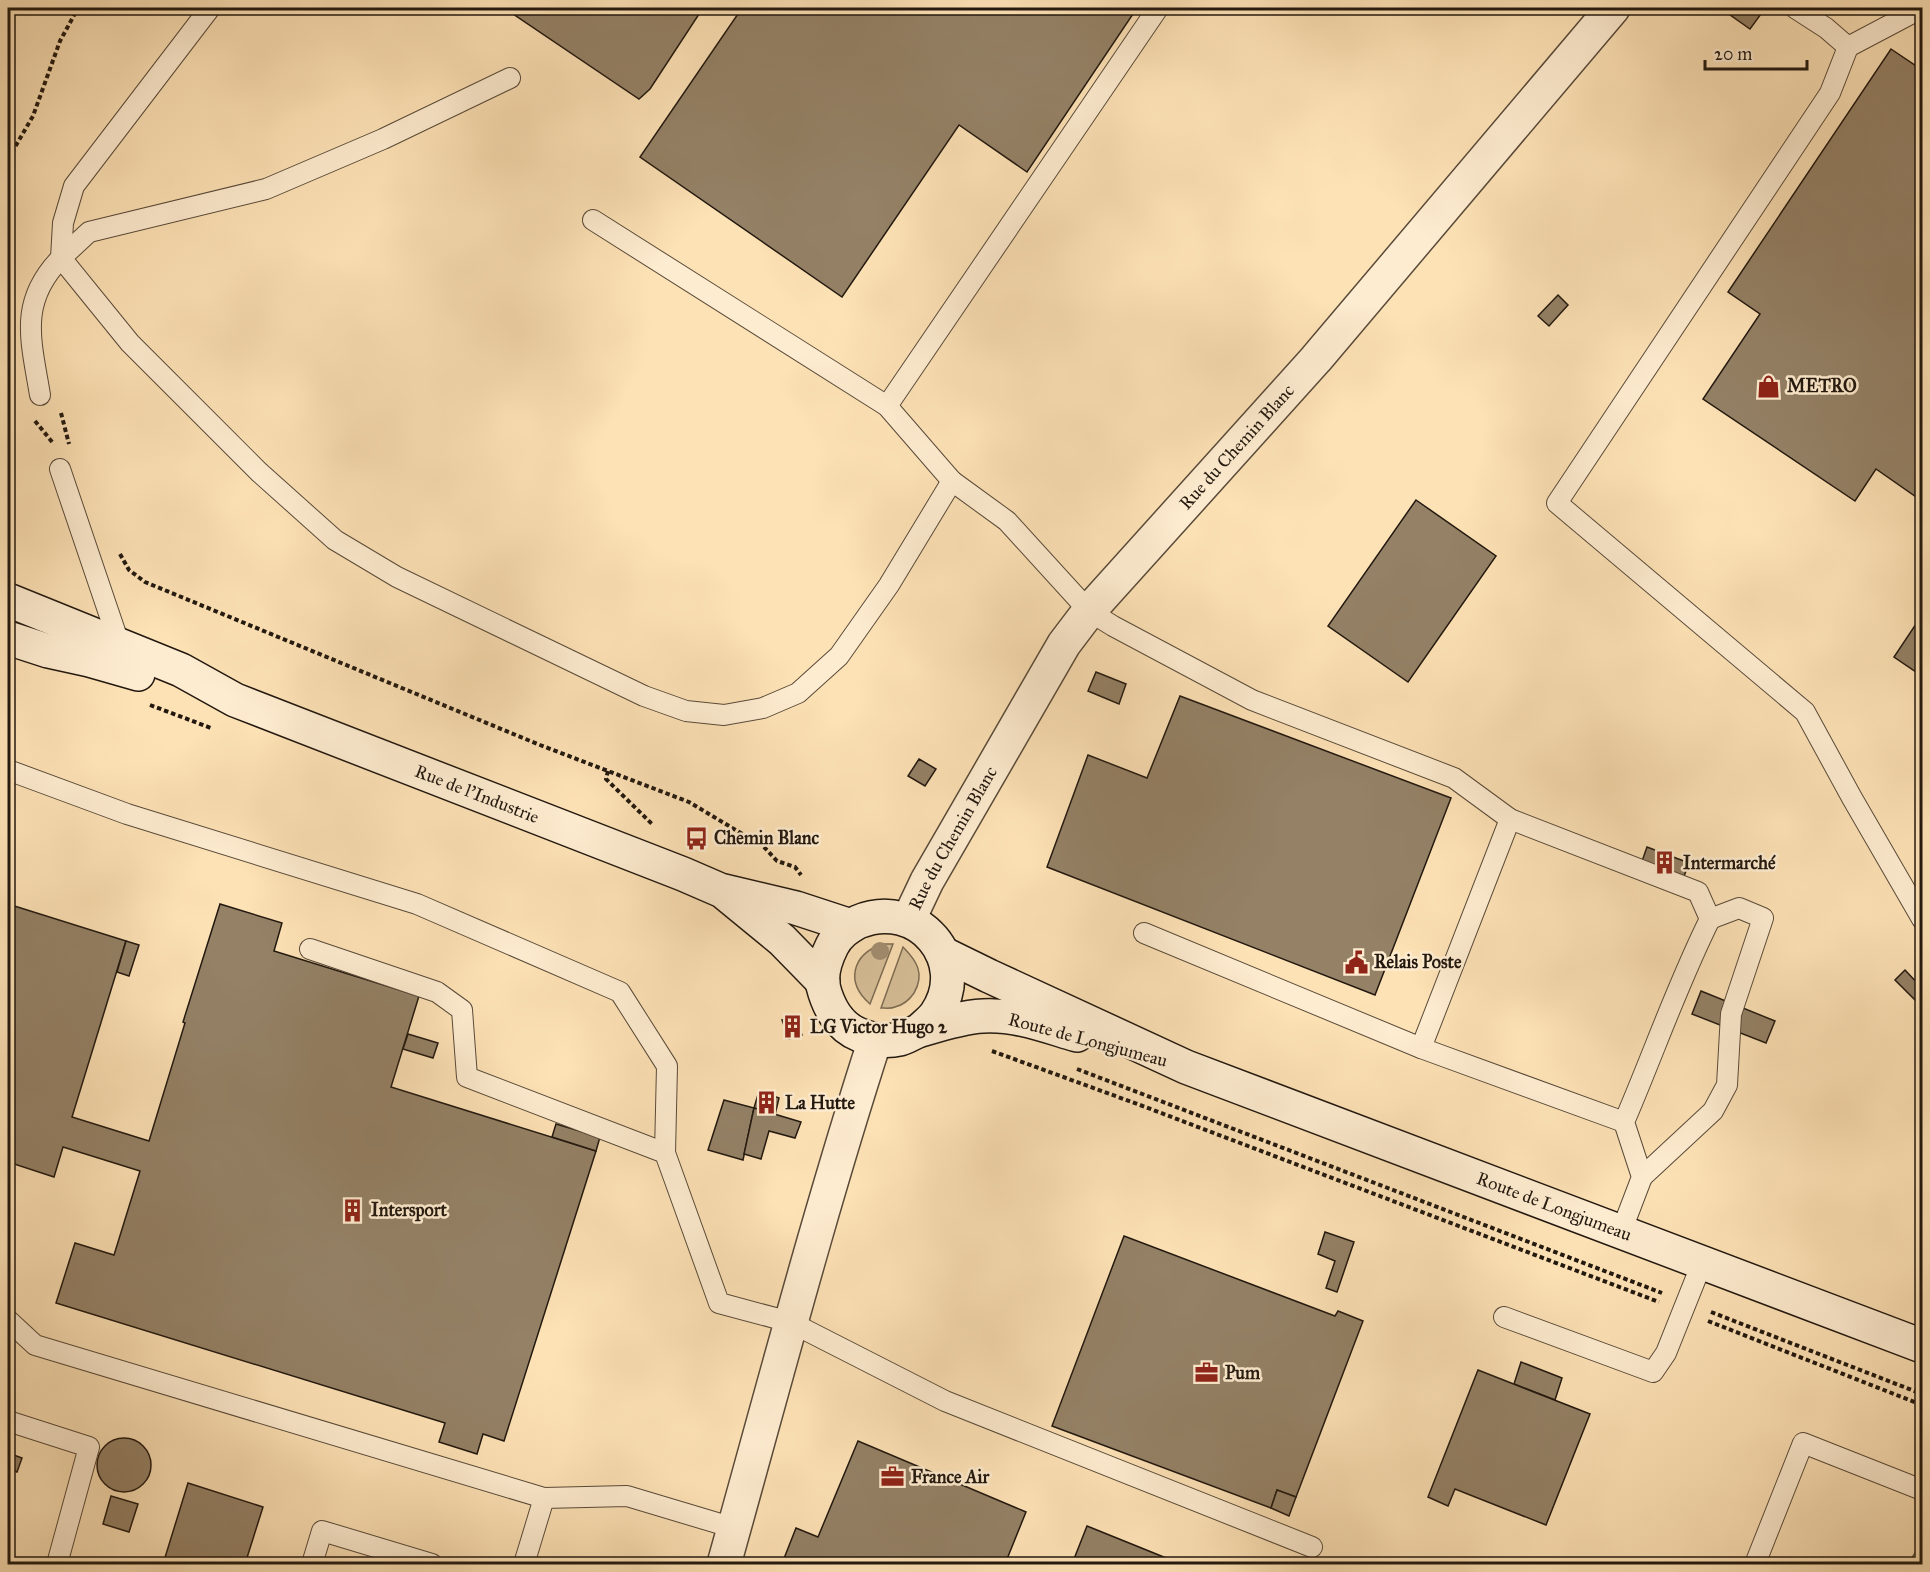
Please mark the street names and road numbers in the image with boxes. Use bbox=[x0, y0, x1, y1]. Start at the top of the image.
street label: Rue du Chemin Blanc bbox=[1175, 379, 1299, 514]
street label: Rue de l'Industrie bbox=[412, 760, 542, 828]
street label: Rue du Chemin Blanc bbox=[904, 762, 1002, 913]
street label: Route de Longjumeau bbox=[1006, 1008, 1170, 1073]
street label: Route de Longjumeau bbox=[1474, 1167, 1635, 1246]

